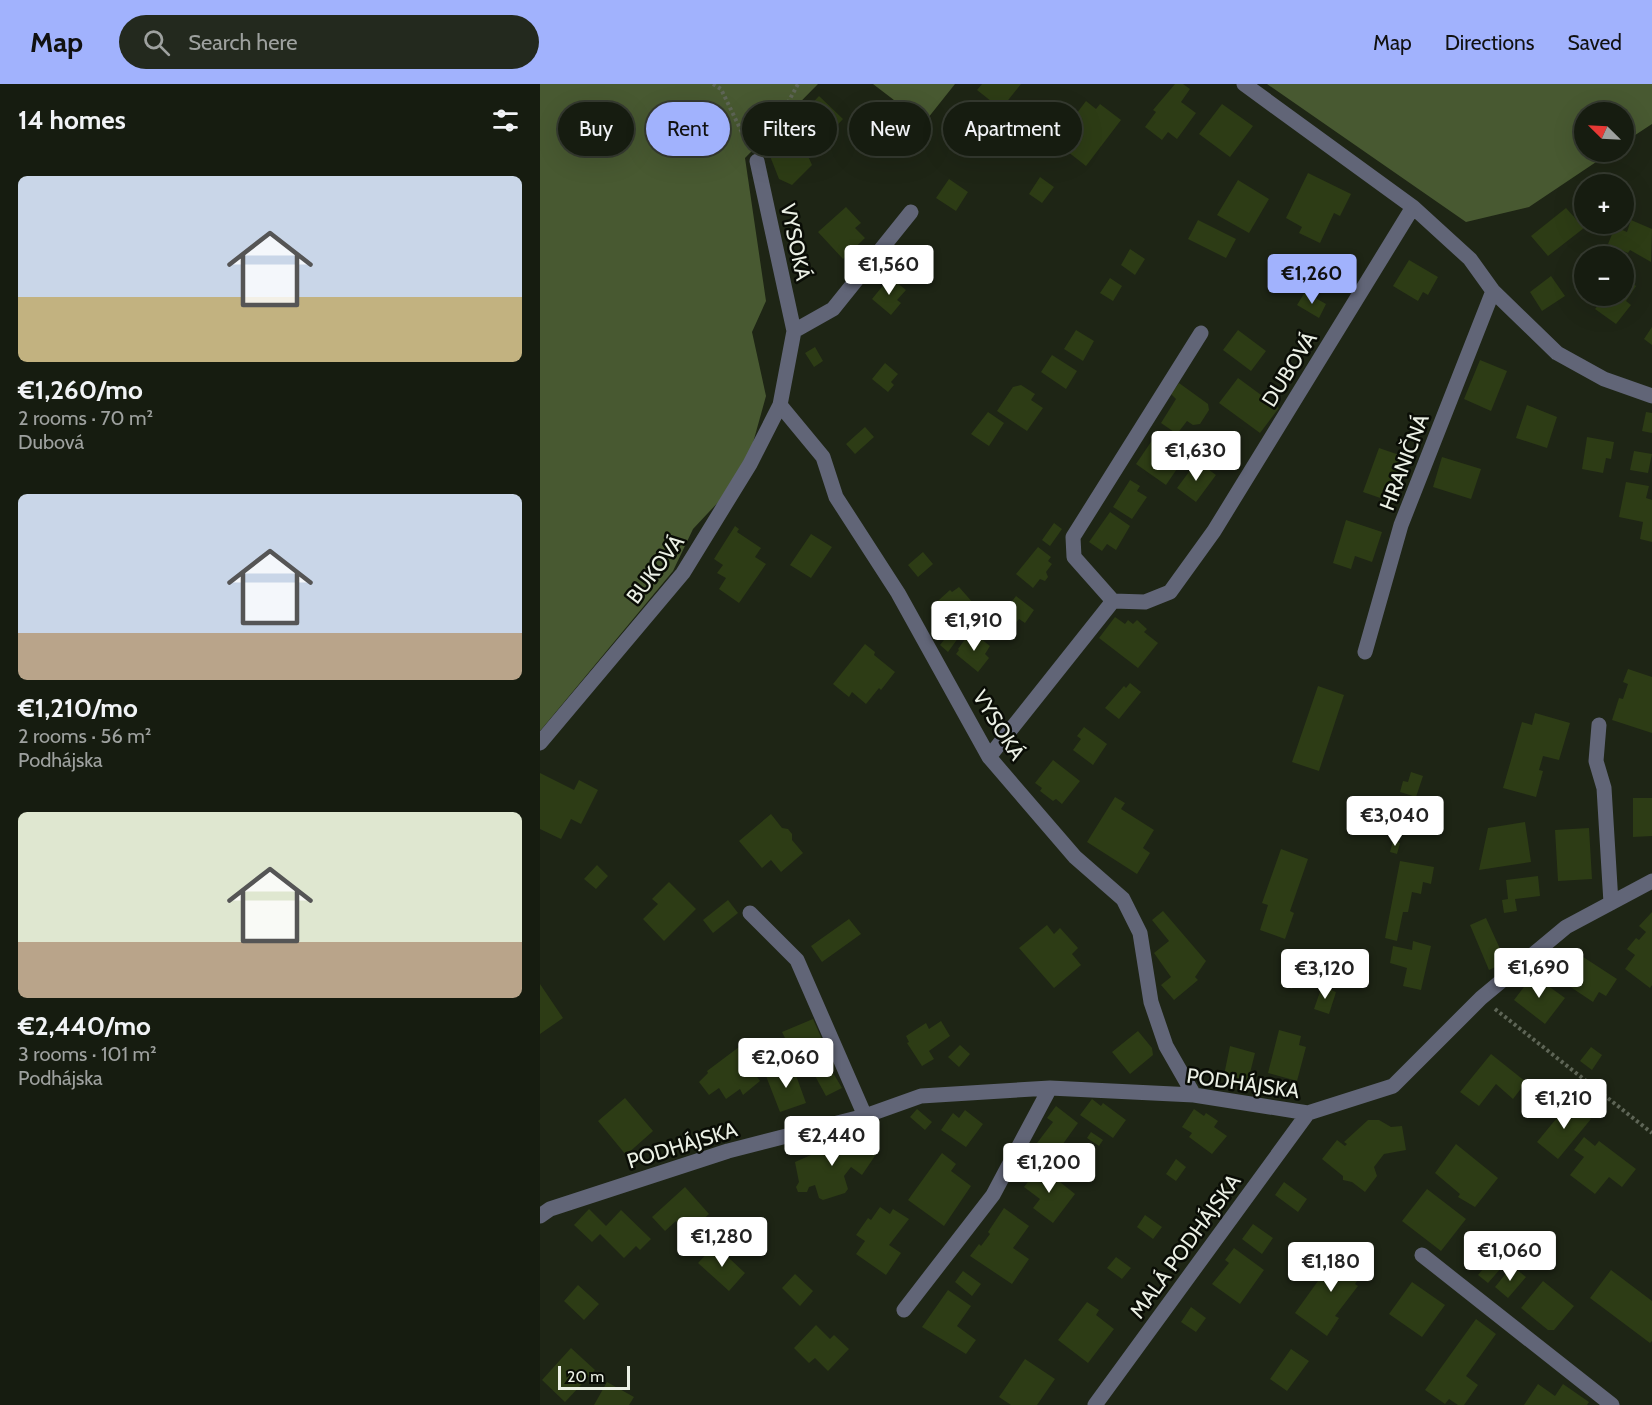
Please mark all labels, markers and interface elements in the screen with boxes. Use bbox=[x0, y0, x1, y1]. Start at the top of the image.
search box bbox=[119, 15, 539, 69]
text: Map bbox=[30, 25, 83, 59]
icon: search bbox=[140, 26, 173, 59]
text: Search here bbox=[188, 29, 297, 56]
text: Map bbox=[1373, 30, 1412, 55]
text: Directions bbox=[1445, 30, 1534, 55]
text: Saved bbox=[1567, 30, 1622, 55]
chip: Buy bbox=[558, 102, 634, 156]
chip: Rent bbox=[646, 102, 730, 156]
chip: Filters bbox=[742, 102, 837, 156]
chip: New bbox=[849, 102, 931, 156]
chip: Apartment bbox=[943, 102, 1082, 156]
north arrow bbox=[1574, 102, 1634, 162]
map controls bbox=[1574, 102, 1634, 306]
text: 14 homes bbox=[18, 104, 126, 136]
icon: filters bbox=[489, 104, 522, 137]
button: + bbox=[1574, 174, 1634, 234]
street label: VYSOKÁ bbox=[776, 201, 816, 283]
icon: home bbox=[216, 215, 324, 323]
pin: €1,560 bbox=[840, 245, 938, 296]
button: − bbox=[1574, 246, 1634, 306]
text: €1,560 bbox=[859, 252, 919, 276]
pin: €1,260 bbox=[1263, 254, 1361, 305]
text: €1,260 bbox=[1282, 261, 1342, 285]
street label: DUBOVÁ bbox=[1256, 327, 1322, 411]
text: €1,260/mo bbox=[18, 374, 143, 406]
text: 2 rooms · 70 m² bbox=[18, 406, 153, 430]
street label: HRANIČNÁ bbox=[1374, 410, 1434, 514]
text: Dubová bbox=[18, 430, 84, 454]
pin: €1,630 bbox=[1147, 431, 1245, 482]
text: €1,630 bbox=[1166, 438, 1226, 462]
street label: BUKOVÁ bbox=[621, 530, 689, 608]
icon: home bbox=[216, 533, 324, 641]
pin: €1,910 bbox=[925, 601, 1023, 652]
text: €1,910 bbox=[945, 608, 1003, 632]
street label: VYSOKÁ bbox=[968, 685, 1030, 765]
text: €1,210/mo bbox=[18, 692, 138, 724]
text: 2 rooms · 56 m² bbox=[18, 724, 151, 748]
text: Podhájska bbox=[18, 748, 103, 772]
pin: €3,040 bbox=[1346, 796, 1444, 847]
text: €3,040 bbox=[1361, 803, 1429, 827]
icon: home bbox=[216, 851, 324, 959]
pin: €1,690 bbox=[1490, 948, 1588, 999]
pin: €3,120 bbox=[1276, 949, 1374, 1000]
text: €1,690 bbox=[1508, 955, 1570, 979]
text: €3,120 bbox=[1295, 956, 1355, 980]
text: €2,440/mo bbox=[18, 1010, 151, 1042]
pin: €2,060 bbox=[737, 1038, 835, 1089]
text: 3 rooms · 101 m² bbox=[18, 1042, 157, 1066]
text: €2,060 bbox=[752, 1045, 820, 1069]
street label: PODHÁJSKA bbox=[1185, 1063, 1301, 1103]
text: Podhájska bbox=[18, 1066, 103, 1090]
pin: €1,210 bbox=[1515, 1079, 1613, 1130]
text: €1,210 bbox=[1536, 1086, 1592, 1110]
street label: PODHÁJSKA bbox=[624, 1116, 740, 1174]
pin: €2,440 bbox=[783, 1116, 881, 1167]
text: €2,440 bbox=[799, 1123, 866, 1147]
pin: €1,200 bbox=[1000, 1143, 1098, 1194]
text: €1,200 bbox=[1017, 1150, 1081, 1174]
street label: MALÁ PODHÁJSKA bbox=[1124, 1169, 1246, 1323]
pin: €1,280 bbox=[673, 1217, 771, 1268]
text: €1,280 bbox=[691, 1224, 753, 1248]
pin: €1,060 bbox=[1461, 1231, 1559, 1282]
text: €1,060 bbox=[1478, 1238, 1542, 1262]
pin: €1,180 bbox=[1282, 1242, 1380, 1293]
text: €1,180 bbox=[1302, 1249, 1360, 1273]
scale bar bbox=[558, 1363, 630, 1390]
text: 20 m bbox=[567, 1367, 604, 1386]

